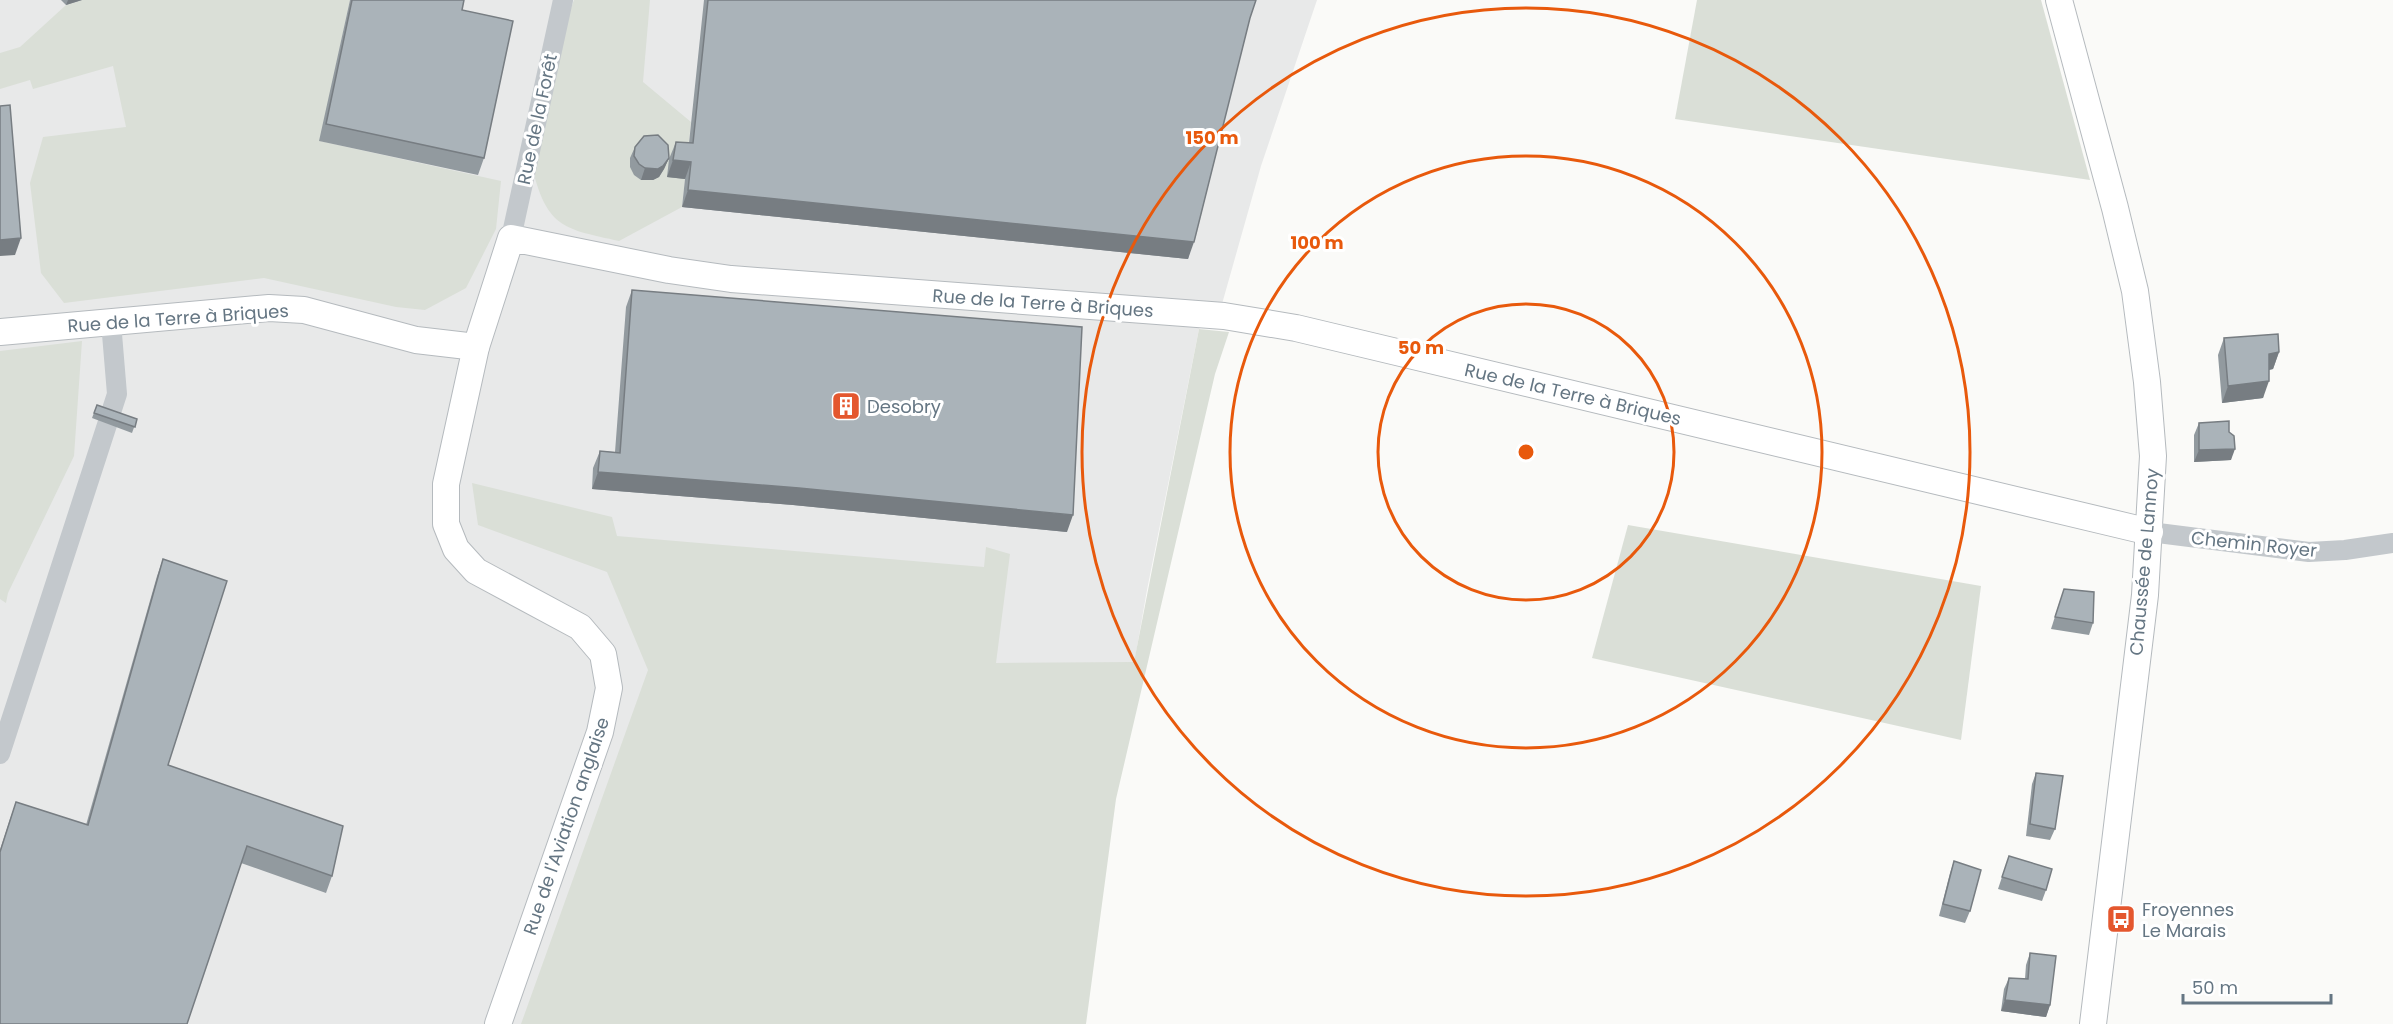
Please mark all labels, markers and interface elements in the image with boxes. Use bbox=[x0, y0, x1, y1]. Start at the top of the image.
street label: Rue de la Forêt bbox=[511, 51, 563, 187]
text: 150 m bbox=[1185, 125, 1239, 150]
text: 100 m bbox=[1290, 230, 1344, 255]
street label: Rue de la Terre à Briques bbox=[932, 283, 1154, 323]
street label: Rue de la Terre à Briques bbox=[67, 298, 289, 338]
text: 50 m bbox=[1398, 335, 1444, 360]
street label: Rue de la Terre à Briques bbox=[1462, 357, 1684, 431]
building icon: Desobry bbox=[830, 390, 862, 422]
place label: Desobry bbox=[867, 394, 941, 419]
centre of rings bbox=[1516, 442, 1536, 462]
street label: Chaussée de Lannoy bbox=[2123, 467, 2165, 657]
street label: Chemin Royer bbox=[2190, 525, 2318, 563]
street label: Rue de l'Aviation anglaise bbox=[517, 714, 615, 938]
place label: Froyennes Le Marais bbox=[2142, 897, 2234, 943]
bus stop icon: Froyennes Le Marais bbox=[2105, 903, 2137, 935]
scale bar bbox=[2183, 967, 2332, 1005]
text: 50 m bbox=[2192, 975, 2238, 1000]

